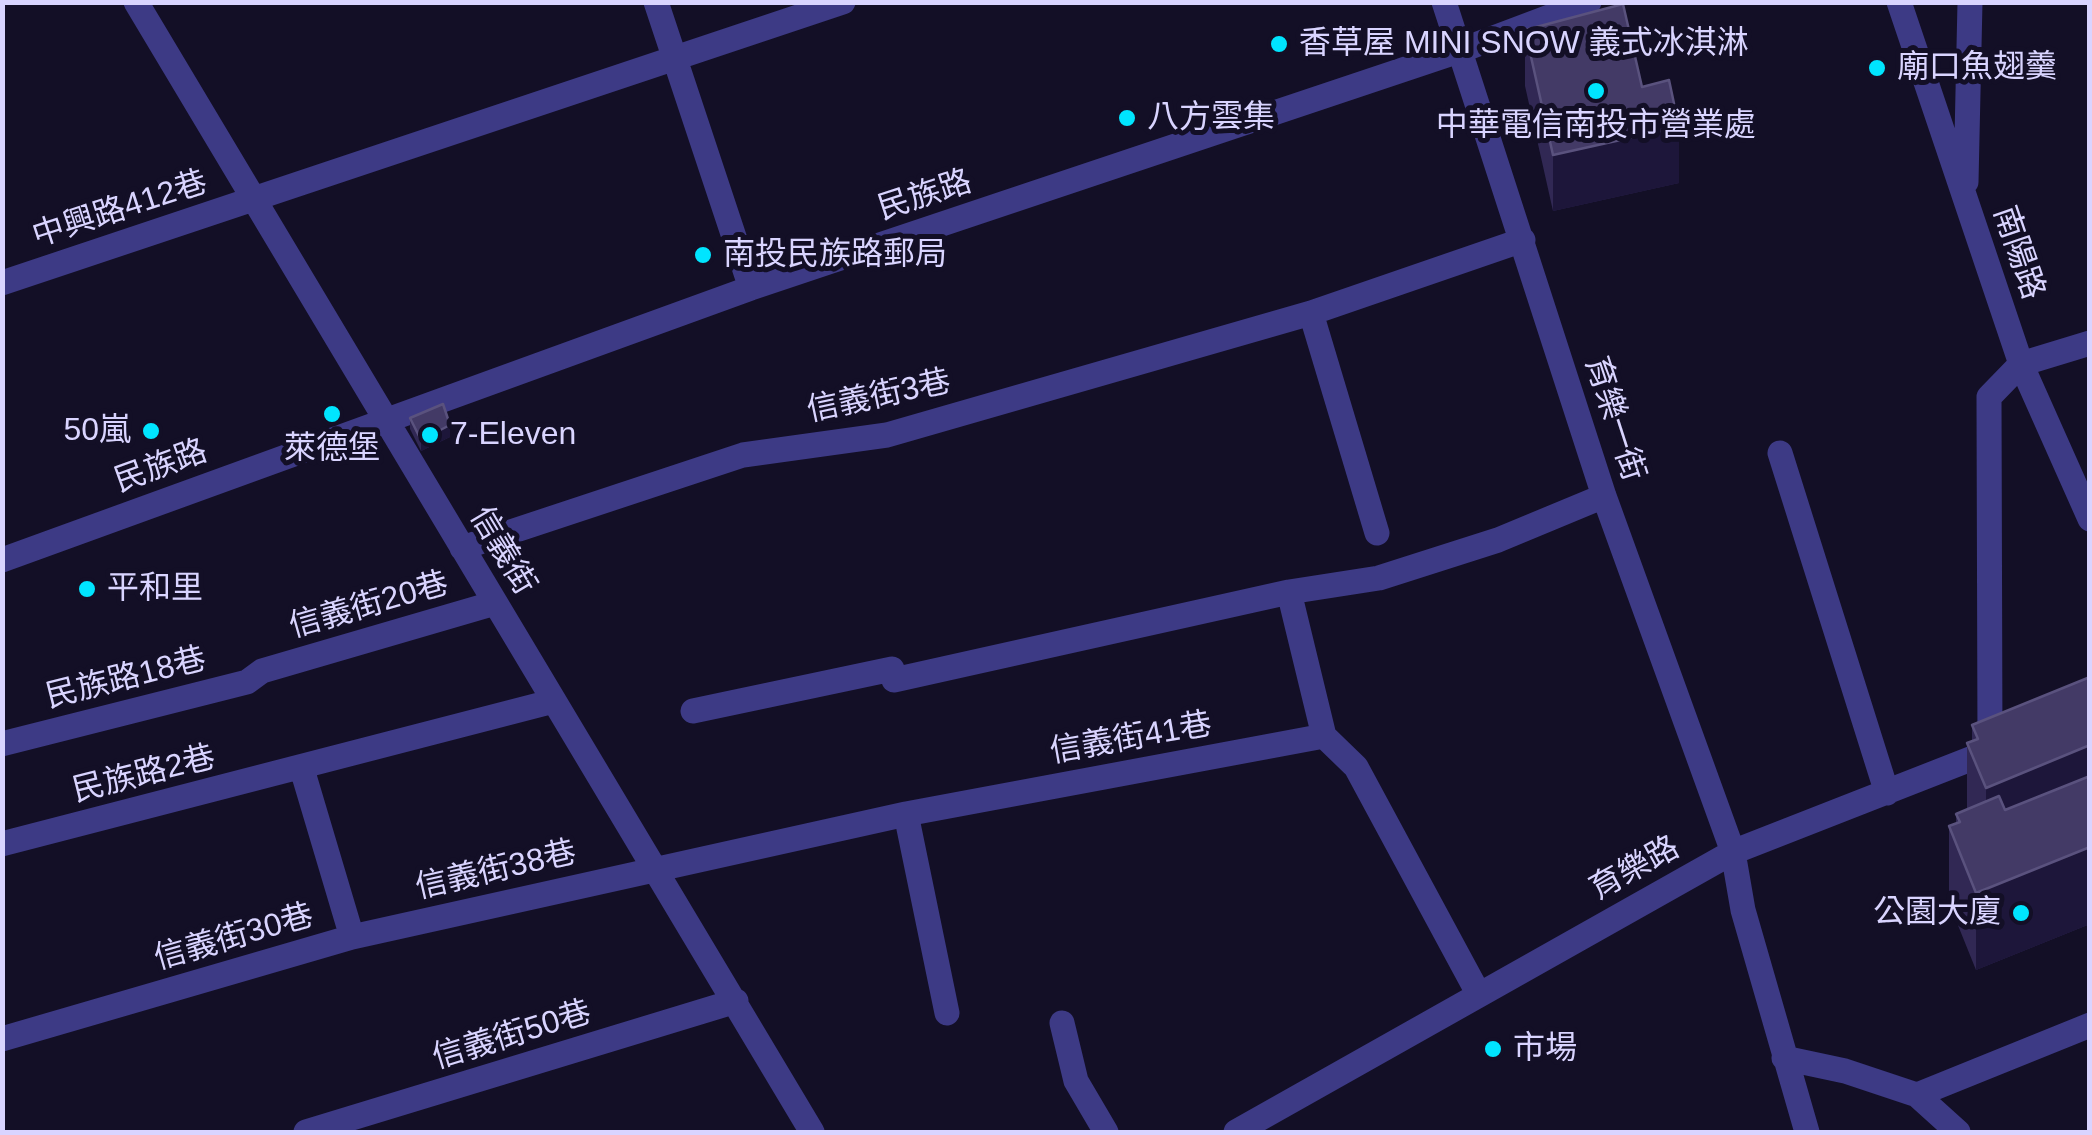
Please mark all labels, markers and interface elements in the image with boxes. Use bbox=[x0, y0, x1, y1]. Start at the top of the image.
place label: 香草屋 MINI SNOW 義式冰淇淋 bbox=[1299, 25, 1749, 63]
marker: 香草屋 MINI SNOW 義式冰淇淋 bbox=[1268, 33, 1290, 55]
place label: 廟口魚翅羹 bbox=[1897, 49, 2057, 87]
marker: 廟口魚翅羹 bbox=[1866, 57, 1888, 79]
marker: 中華電信南投市營業處 bbox=[1585, 80, 1607, 102]
place label: 八方雲集 bbox=[1147, 99, 1275, 137]
marker: 八方雲集 bbox=[1116, 107, 1138, 129]
place label: 中華電信南投市營業處 bbox=[1436, 107, 1756, 145]
street label: 民族路 bbox=[873, 163, 977, 229]
street label: 中興路412巷 bbox=[28, 164, 212, 256]
street label: 南陽路 bbox=[1984, 201, 2052, 305]
place label: 南投民族路郵局 bbox=[723, 236, 947, 274]
marker: 南投民族路郵局 bbox=[692, 244, 714, 266]
street label: 育樂一街 bbox=[1576, 352, 1652, 486]
street label: 信義街3巷 bbox=[804, 363, 954, 431]
marker: 萊德堡 bbox=[321, 403, 343, 425]
place label: 50嵐 bbox=[63, 412, 131, 450]
place label: 7-Eleven bbox=[450, 416, 576, 454]
marker: 50嵐 bbox=[140, 420, 162, 442]
marker: 7-Eleven bbox=[419, 424, 441, 446]
place label: 萊德堡 bbox=[284, 430, 380, 468]
street label: 民族路 bbox=[109, 433, 213, 501]
street label: 信義街 bbox=[461, 500, 543, 602]
street label: 信義街20巷 bbox=[285, 565, 453, 647]
place label: 平和里 bbox=[107, 570, 203, 608]
marker: 平和里 bbox=[76, 578, 98, 600]
street label: 民族路18巷 bbox=[42, 641, 210, 717]
street label: 信義街41巷 bbox=[1047, 706, 1215, 772]
street label: 民族路2巷 bbox=[69, 739, 219, 811]
street label: 育樂路 bbox=[1584, 829, 1686, 909]
street label: 信義街38巷 bbox=[412, 834, 580, 908]
place label: 公園大廈 bbox=[1873, 894, 2001, 932]
street label: 信義街30巷 bbox=[150, 897, 318, 979]
marker: 公園大廈 bbox=[2010, 902, 2032, 924]
street label: 信義街50巷 bbox=[428, 994, 596, 1078]
place label: 市場 bbox=[1513, 1030, 1577, 1068]
marker: 市場 bbox=[1482, 1038, 1504, 1060]

